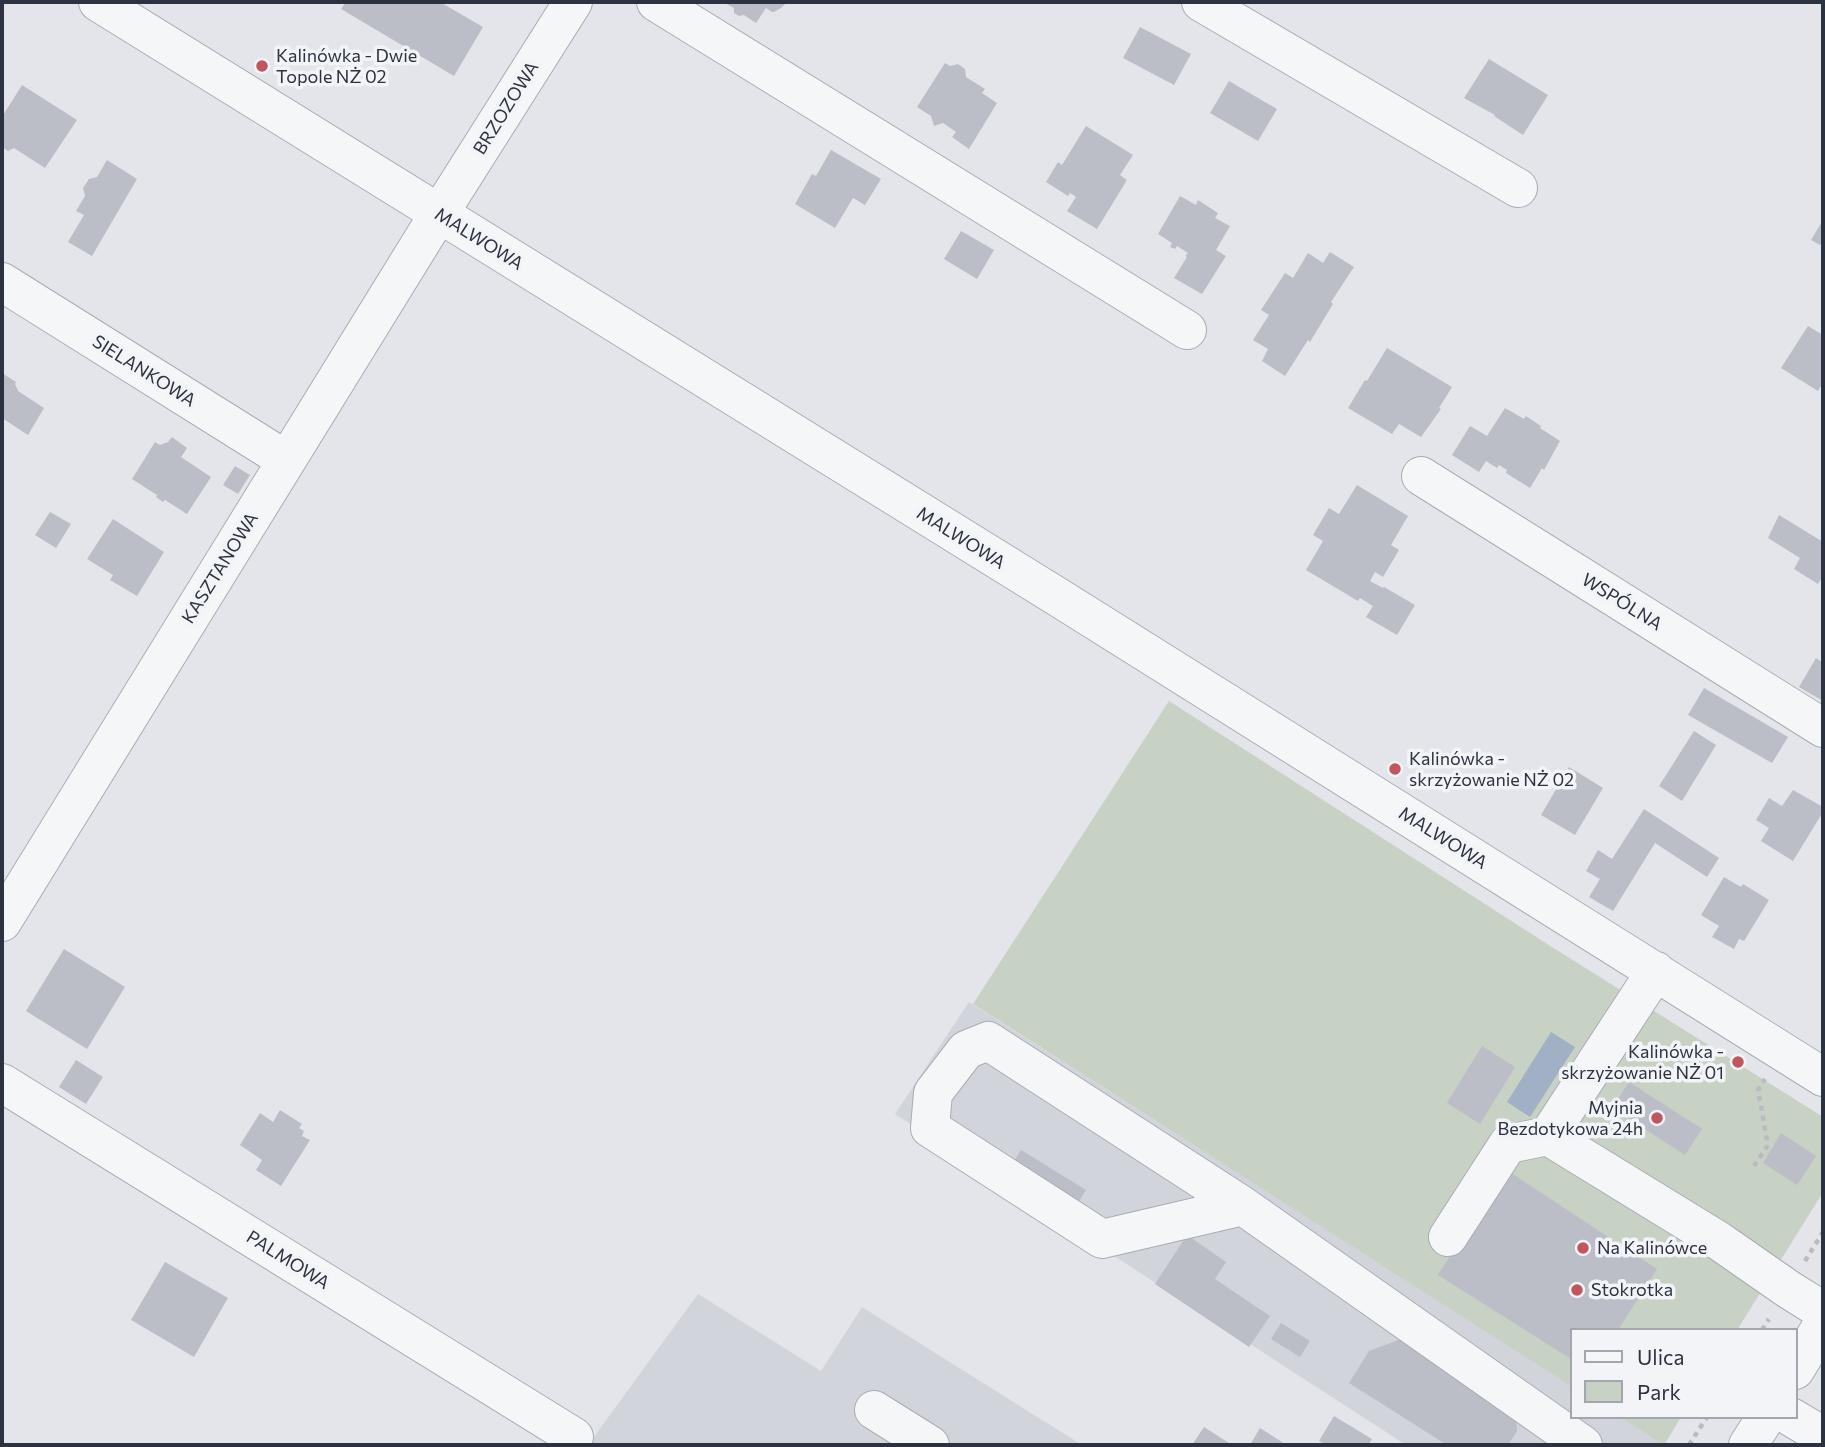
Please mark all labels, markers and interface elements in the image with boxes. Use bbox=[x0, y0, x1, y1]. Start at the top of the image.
place label: Kalinówka - Dwie Topole NŻ 02 bbox=[276, 45, 417, 88]
marker: Kalinówka - Dwie Topole NŻ 02 bbox=[254, 58, 270, 74]
street label: BRZOZOWA bbox=[469, 58, 543, 158]
street label: MALWOWA bbox=[431, 203, 527, 275]
street label: SIELANKOWA bbox=[88, 331, 200, 411]
street label: MALWOWA bbox=[913, 502, 1009, 574]
street label: KASZTANOWA bbox=[177, 508, 263, 628]
street label: WSPÓLNA bbox=[1578, 569, 1666, 635]
place label: Kalinówka - skrzyżowanie NŻ 02 bbox=[1409, 748, 1574, 790]
marker: Kalinówka - skrzyżowanie NŻ 02 bbox=[1387, 761, 1403, 777]
street label: MALWOWA bbox=[1395, 802, 1491, 874]
place label: Kalinówka - skrzyżowanie NŻ 01 bbox=[1561, 1041, 1724, 1084]
marker: Kalinówka - skrzyżowanie NŻ 01 bbox=[1730, 1054, 1746, 1070]
place label: Myjnia Bezdotykowa 24h bbox=[1498, 1097, 1643, 1140]
marker: Myjnia Bezdotykowa 24h bbox=[1649, 1110, 1665, 1126]
street label: PALMOWA bbox=[243, 1226, 333, 1294]
place label: Na Kalinówce bbox=[1597, 1237, 1707, 1259]
marker: Na Kalinówce bbox=[1575, 1240, 1591, 1256]
place label: Stokrotka bbox=[1591, 1279, 1673, 1301]
marker: Stokrotka bbox=[1569, 1282, 1585, 1298]
legend bbox=[1570, 1328, 1797, 1419]
text: Ulica bbox=[1637, 1344, 1684, 1369]
text: Park bbox=[1637, 1379, 1681, 1404]

